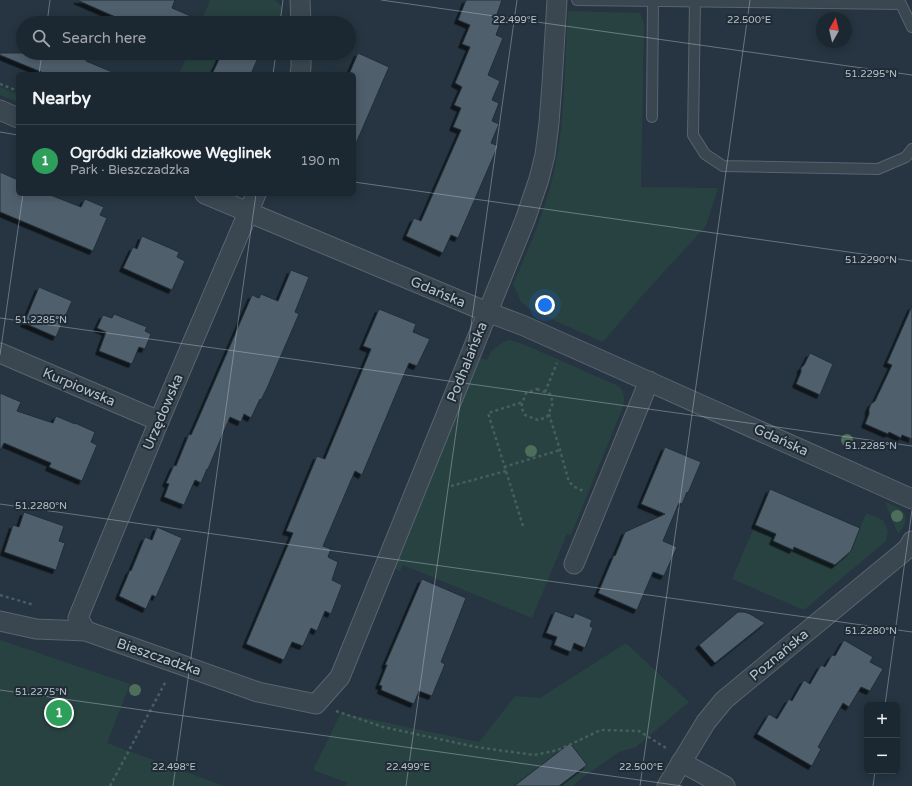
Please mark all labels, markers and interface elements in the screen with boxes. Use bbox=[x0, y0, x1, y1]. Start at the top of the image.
north arrow bbox=[816, 12, 852, 48]
text: 22.499°E bbox=[493, 14, 537, 26]
text: 22.500°E bbox=[727, 14, 771, 26]
search box bbox=[16, 16, 356, 60]
icon: search bbox=[30, 27, 52, 49]
text: Search here bbox=[62, 29, 146, 47]
text: 51.2295°N bbox=[845, 68, 897, 80]
text: Nearby bbox=[32, 88, 91, 109]
text: Ogródki działkowe Węglinek bbox=[70, 144, 271, 162]
text: 1 bbox=[41, 153, 49, 169]
text: 190 m bbox=[300, 153, 340, 169]
text: Park · Bieszczadzka bbox=[70, 162, 190, 178]
text: 51.2290°N bbox=[845, 254, 897, 266]
street label: Gdańska bbox=[408, 273, 468, 311]
your location bbox=[535, 295, 555, 315]
text: 51.2285°N bbox=[15, 314, 67, 326]
street label: Podhalańska bbox=[443, 319, 491, 405]
street label: Kurpiowska bbox=[40, 364, 118, 410]
street label: Urzędowska bbox=[139, 371, 187, 453]
street label: Gdańska bbox=[751, 420, 811, 460]
text: 51.2285°N bbox=[845, 440, 897, 452]
text: 51.2280°N bbox=[15, 500, 67, 512]
street label: Poznańska bbox=[746, 625, 812, 685]
text: 51.2280°N bbox=[845, 625, 897, 637]
street label: Bieszczadzka bbox=[115, 635, 203, 679]
text: 51.2275°N bbox=[15, 686, 67, 698]
pin: 1 bbox=[46, 698, 72, 728]
map controls bbox=[864, 702, 900, 774]
button: + bbox=[864, 702, 900, 738]
button: − bbox=[864, 738, 900, 774]
text: 22.498°E bbox=[152, 761, 196, 773]
text: 22.499°E bbox=[386, 761, 430, 773]
text: 22.500°E bbox=[619, 761, 663, 773]

